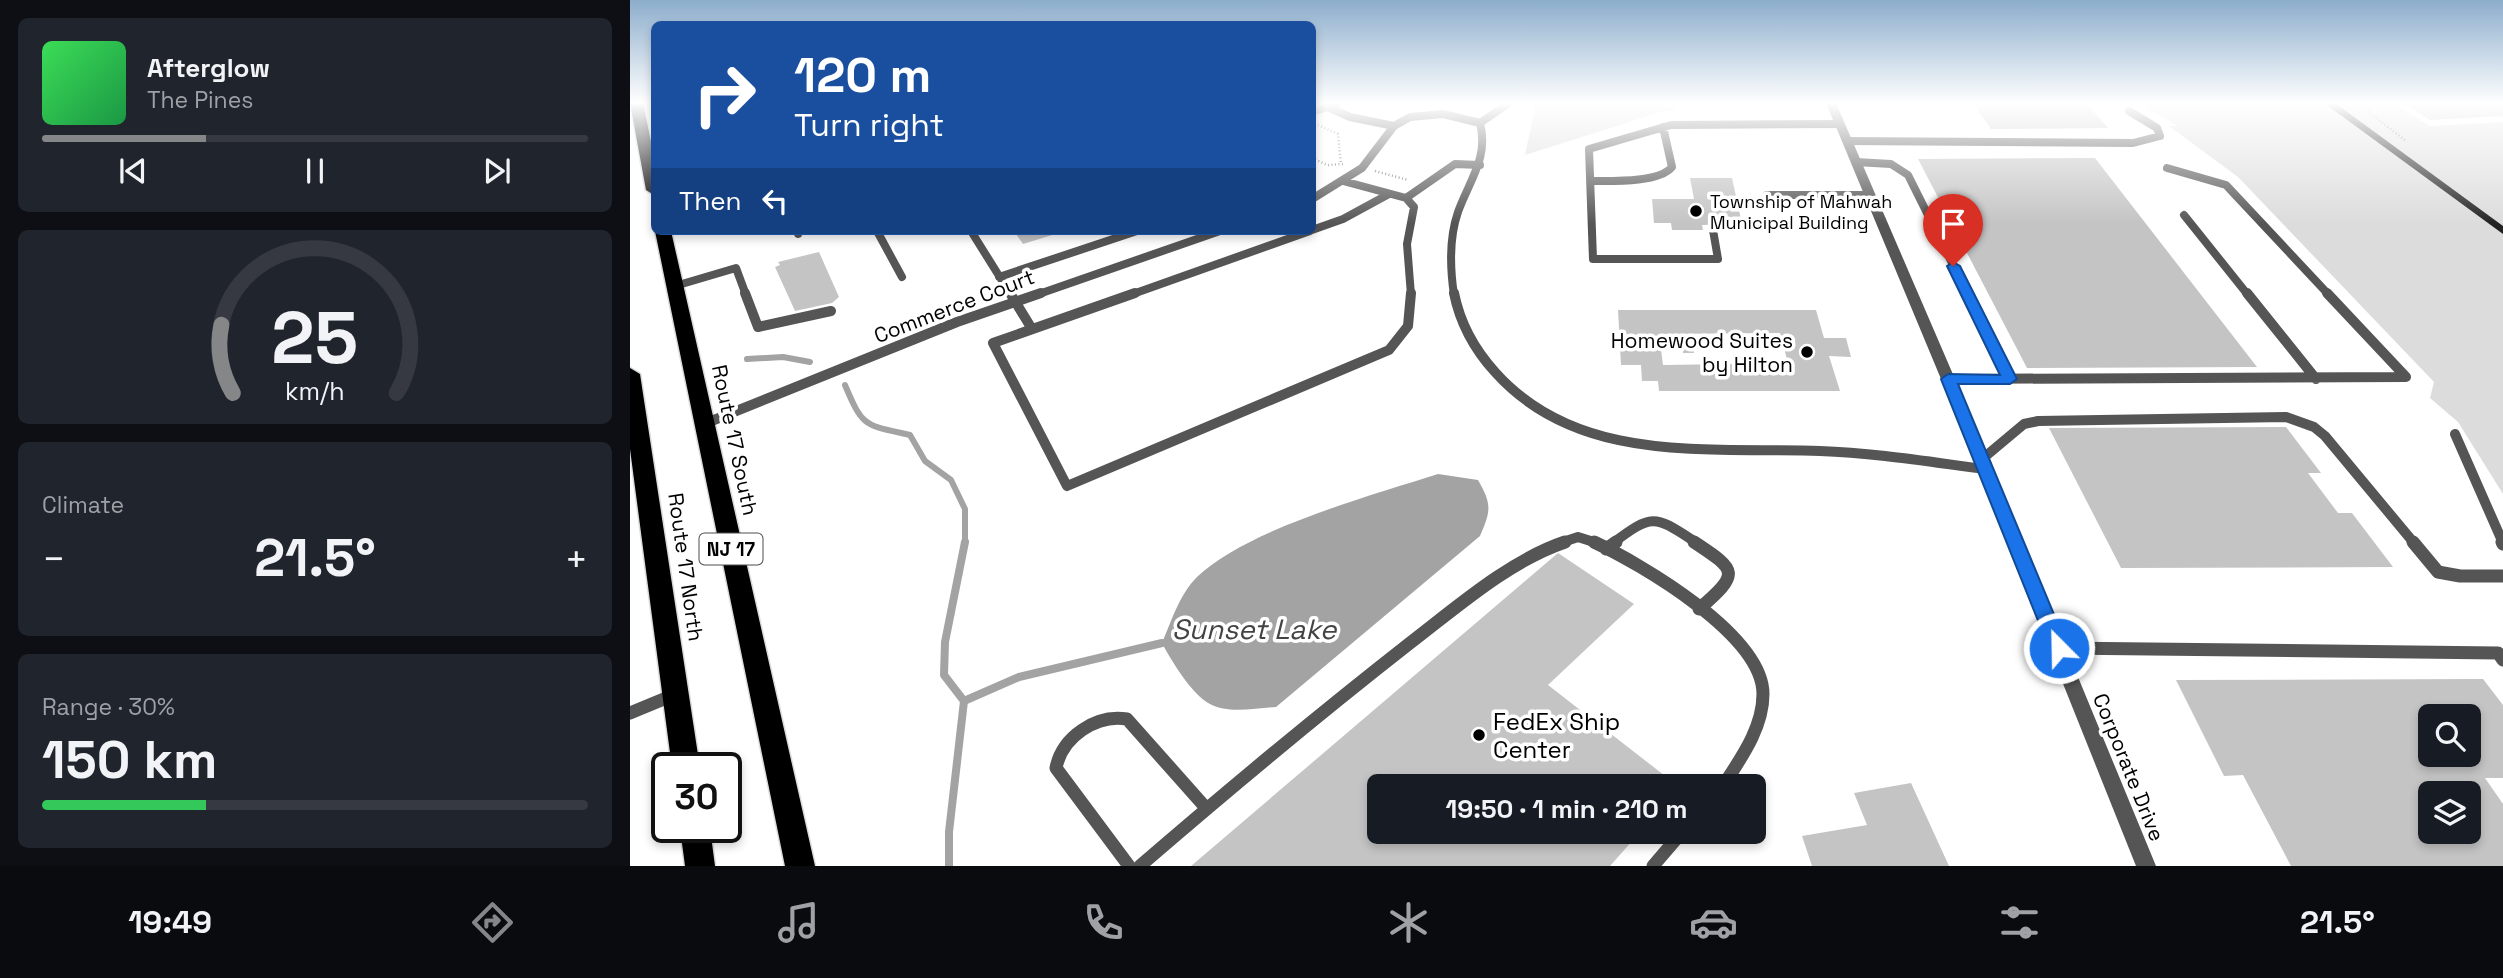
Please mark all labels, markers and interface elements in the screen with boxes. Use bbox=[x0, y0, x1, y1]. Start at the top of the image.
text: 120 m bbox=[794, 44, 931, 106]
icon: right bbox=[679, 49, 770, 140]
text: Afterglow bbox=[147, 51, 270, 85]
text: The Pines bbox=[147, 85, 253, 115]
text: Turn right bbox=[794, 105, 944, 145]
icon: previous bbox=[114, 152, 152, 190]
icon: pause bbox=[296, 152, 334, 190]
icon: next bbox=[478, 152, 516, 190]
icon: left bbox=[756, 182, 794, 220]
text: Then bbox=[679, 184, 742, 218]
place label: Township of Mahwah Municipal Building bbox=[1710, 190, 1892, 234]
pin bbox=[1923, 194, 1983, 266]
marker: Township of Mahwah Municipal Building bbox=[1688, 203, 1704, 219]
icon: arrive bbox=[1934, 205, 1972, 243]
street label: Commerce Court bbox=[870, 263, 1038, 349]
text: 25 bbox=[272, 291, 358, 384]
place label: Homewood Suites by Hilton bbox=[1611, 327, 1793, 378]
marker: Homewood Suites by Hilton bbox=[1799, 344, 1815, 360]
street label: Route 17 South bbox=[706, 362, 764, 518]
text: km/h bbox=[285, 375, 345, 407]
text: Climate bbox=[42, 490, 124, 520]
street label: Route 17 North bbox=[662, 491, 710, 643]
text: 21.5° bbox=[254, 525, 376, 591]
road number: NJ 17 bbox=[700, 534, 762, 564]
text: − bbox=[42, 535, 66, 583]
text: + bbox=[564, 535, 588, 583]
water label: Sunset Lake bbox=[1172, 611, 1338, 647]
position arrow bbox=[2022, 611, 2096, 685]
street label: Corporate Drive bbox=[2087, 689, 2171, 845]
text: Range · 30% bbox=[42, 692, 175, 722]
map controls bbox=[2418, 704, 2481, 844]
button: search bbox=[2418, 704, 2481, 767]
place label: FedEx Ship Center bbox=[1493, 706, 1620, 765]
text: 150 km bbox=[42, 727, 217, 793]
marker: FedEx Ship Center bbox=[1471, 727, 1487, 743]
speed limit sign: 30 bbox=[651, 752, 742, 843]
button: layers bbox=[2418, 781, 2481, 844]
text: 19:50 · 1 min · 210 m bbox=[1445, 792, 1688, 826]
icon: directions bbox=[468, 898, 517, 947]
icon: music bbox=[774, 898, 823, 947]
icon: phone bbox=[1079, 898, 1128, 947]
icon: climate bbox=[1384, 898, 1433, 947]
icon: car bbox=[1689, 898, 1738, 947]
icon: filters bbox=[1995, 898, 2044, 947]
text: 19:49 bbox=[128, 902, 212, 942]
text: 21.5° bbox=[2300, 902, 2375, 942]

